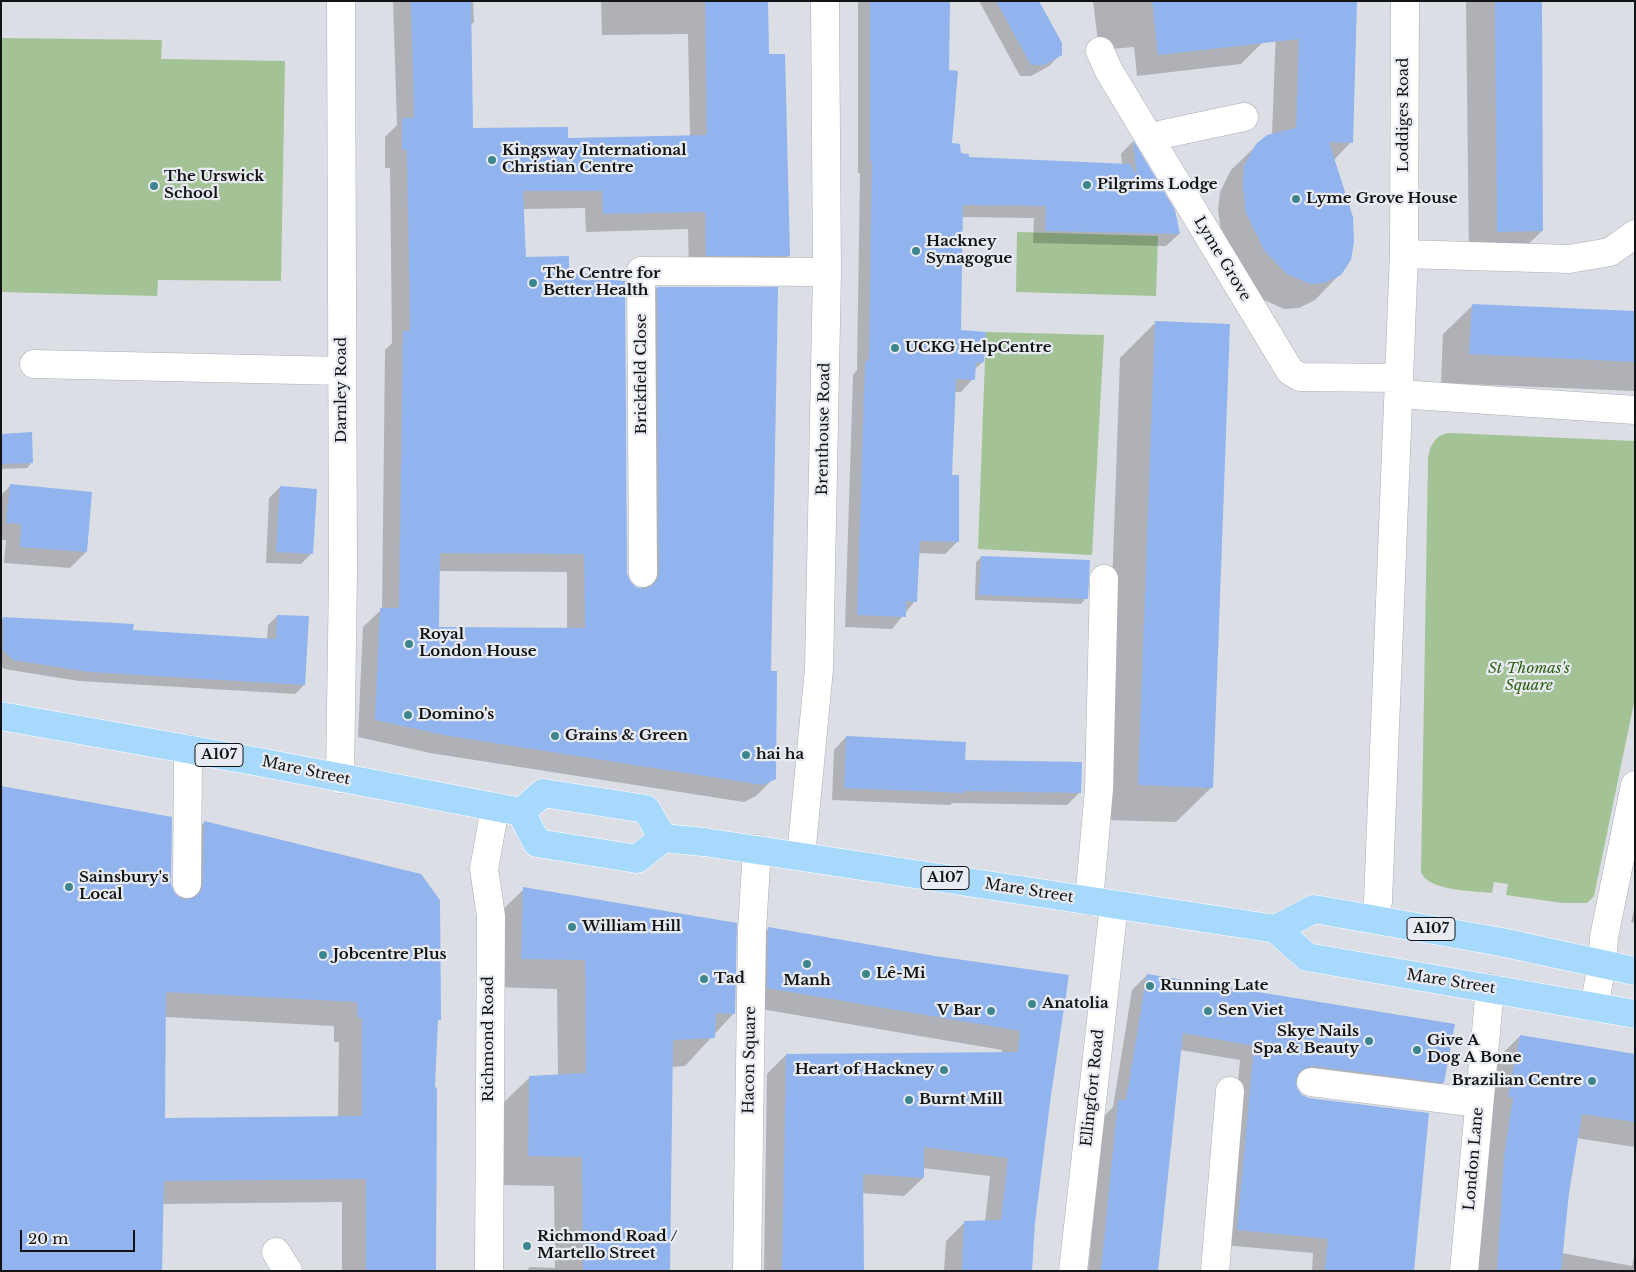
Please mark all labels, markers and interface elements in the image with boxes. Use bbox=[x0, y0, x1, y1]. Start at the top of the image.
street label: Loddiges Road bbox=[1395, 58, 1413, 172]
place label: Kingsway International Christian Centre bbox=[502, 142, 686, 177]
marker: Kingsway International Christian Centre bbox=[486, 154, 498, 166]
place label: The Urswick School bbox=[164, 168, 264, 203]
place label: Pilgrims Lodge bbox=[1097, 176, 1218, 194]
marker: Pilgrims Lodge bbox=[1081, 179, 1093, 191]
marker: The Urswick School bbox=[148, 180, 160, 192]
place label: Lyme Grove House bbox=[1306, 190, 1458, 208]
marker: Lyme Grove House bbox=[1290, 193, 1302, 205]
street label: Lyme Grove bbox=[1190, 214, 1254, 304]
place label: Hackney Synagogue bbox=[926, 233, 1012, 268]
marker: Hackney Synagogue bbox=[910, 245, 922, 257]
place label: The Centre for Better Health bbox=[543, 265, 661, 300]
marker: The Centre for Better Health bbox=[527, 277, 539, 289]
street label: Brickfield Close bbox=[633, 314, 651, 434]
street label: Darnley Road bbox=[333, 337, 351, 443]
place label: UCKG HelpCentre bbox=[905, 339, 1051, 357]
marker: UCKG HelpCentre bbox=[889, 342, 901, 354]
street label: Brenthouse Road bbox=[814, 362, 834, 496]
place label: Royal London House bbox=[419, 626, 536, 661]
marker: Royal London House bbox=[403, 638, 415, 650]
park label: St Thomas's Square bbox=[1488, 660, 1570, 695]
place label: Domino's bbox=[418, 706, 494, 724]
marker: Domino's bbox=[402, 709, 414, 721]
place label: Grains & Green bbox=[565, 727, 688, 745]
marker: Grains & Green bbox=[549, 730, 561, 742]
road number: A107 bbox=[195, 744, 243, 766]
place label: hai ha bbox=[756, 746, 804, 764]
marker: hai ha bbox=[740, 749, 752, 761]
street label: Mare Street bbox=[260, 753, 352, 789]
road number: A107 bbox=[921, 866, 969, 890]
place label: Sainsbury's Local bbox=[79, 869, 169, 904]
street label: Mare Street bbox=[983, 875, 1075, 907]
marker: Sainsbury's Local bbox=[63, 881, 75, 893]
place label: William Hill bbox=[582, 918, 681, 936]
road number: A107 bbox=[1407, 918, 1455, 941]
marker: William Hill bbox=[566, 921, 578, 933]
place label: Jobcentre Plus bbox=[333, 946, 447, 964]
marker: Jobcentre Plus bbox=[317, 949, 329, 961]
marker: Manh bbox=[801, 958, 813, 970]
place label: Lê-Mi bbox=[876, 965, 925, 983]
street label: Mare Street bbox=[1405, 966, 1497, 998]
marker: Lê-Mi bbox=[860, 968, 872, 980]
place label: Tad bbox=[714, 970, 745, 988]
place label: Manh bbox=[783, 972, 831, 990]
marker: Tad bbox=[698, 973, 710, 985]
street label: Richmond Road bbox=[480, 976, 498, 1102]
place label: Running Late bbox=[1160, 977, 1268, 995]
marker: Running Late bbox=[1144, 980, 1156, 992]
place label: Anatolia bbox=[1042, 995, 1109, 1013]
marker: Anatolia bbox=[1026, 998, 1038, 1010]
place label: V Bar bbox=[937, 1002, 981, 1020]
place label: Sen Viet bbox=[1218, 1002, 1283, 1020]
marker: V Bar bbox=[985, 1005, 997, 1017]
marker: Sen Viet bbox=[1202, 1005, 1214, 1017]
street label: Hacon Square bbox=[740, 1006, 760, 1114]
place label: Skye Nails Spa & Beauty bbox=[1253, 1023, 1359, 1058]
street label: Ellingfort Road bbox=[1078, 1028, 1108, 1148]
place label: Give A Dog A Bone bbox=[1427, 1032, 1521, 1067]
marker: Skye Nails Spa & Beauty bbox=[1363, 1035, 1375, 1047]
marker: Give A Dog A Bone bbox=[1411, 1044, 1423, 1056]
place label: Heart of Hackney bbox=[795, 1061, 934, 1079]
marker: Heart of Hackney bbox=[938, 1064, 950, 1076]
place label: Brazilian Centre bbox=[1452, 1072, 1582, 1090]
marker: Brazilian Centre bbox=[1586, 1075, 1598, 1087]
place label: Burnt Mill bbox=[919, 1091, 1003, 1109]
marker: Burnt Mill bbox=[903, 1094, 915, 1106]
street label: London Lane bbox=[1461, 1107, 1487, 1211]
scale bar bbox=[22, 1220, 138, 1252]
place label: Richmond Road / Martello Street bbox=[537, 1228, 678, 1263]
text: 20 m bbox=[28, 1229, 68, 1248]
marker: Richmond Road / Martello Street bbox=[521, 1240, 533, 1252]

